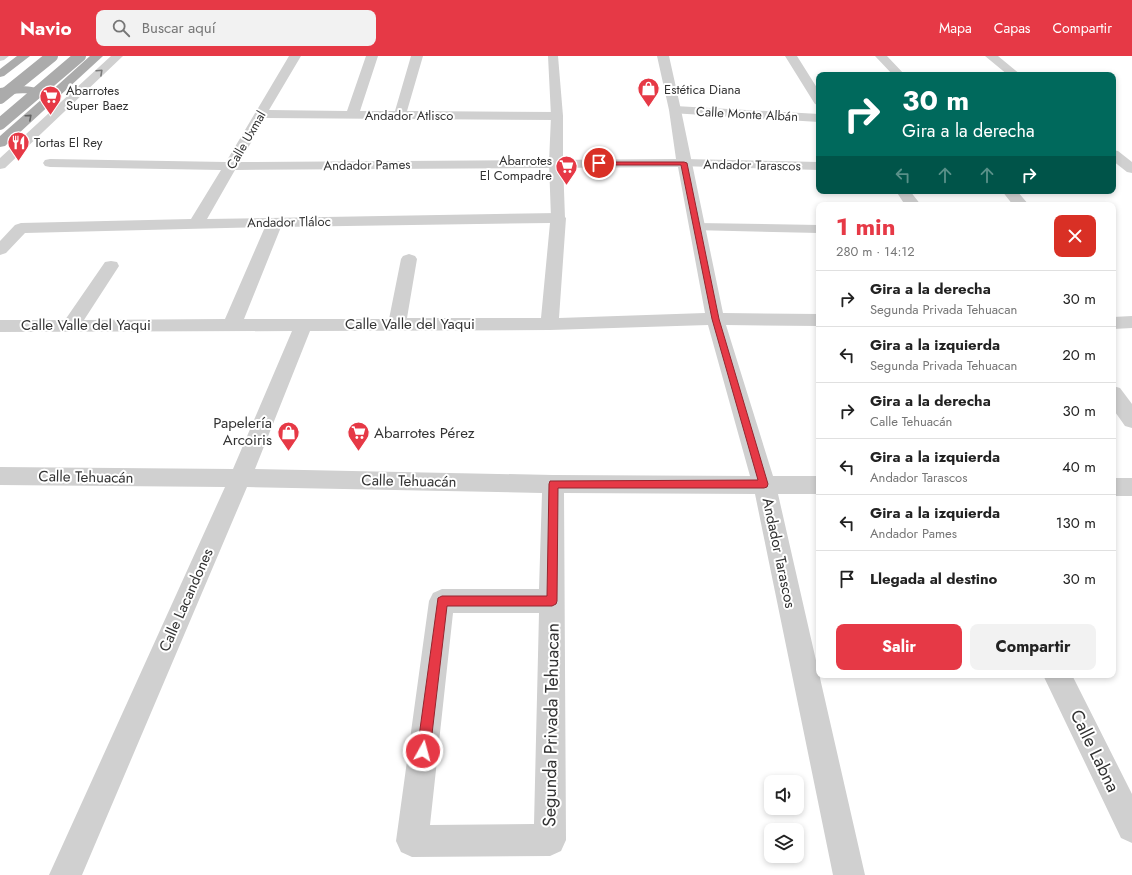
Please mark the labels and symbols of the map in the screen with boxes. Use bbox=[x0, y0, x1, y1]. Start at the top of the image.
one-way arrow bbox=[95, 69, 103, 76]
shop icon: Estética Diana bbox=[636, 76, 662, 109]
place label: Estética Diana bbox=[664, 80, 741, 99]
place label: Abarrotes Super Baez bbox=[66, 81, 128, 115]
supermarket icon: Abarrotes Super Baez bbox=[37, 84, 63, 117]
street label: Calle Monte Albán bbox=[696, 102, 798, 126]
street label: Andador Atlisco bbox=[365, 106, 453, 125]
street label: Calle Uxmal bbox=[222, 107, 270, 173]
one-way arrow bbox=[24, 115, 32, 122]
restaurant icon: Tortas El Rey bbox=[6, 129, 32, 162]
place label: Tortas El Rey bbox=[34, 133, 103, 152]
pin bbox=[582, 146, 616, 180]
place label: Abarrotes El Compadre bbox=[480, 151, 552, 185]
supermarket icon: Abarrotes El Compadre bbox=[554, 154, 580, 187]
street label: Andador Pames bbox=[323, 155, 411, 175]
street label: Andador Tarascos bbox=[703, 155, 801, 175]
street label: Andador Tláloc bbox=[247, 212, 331, 232]
street label: Calle Valle del Yaqui bbox=[345, 313, 475, 335]
street label: Calle Valle del Yaqui bbox=[21, 314, 151, 336]
place label: Papelería Arcoiris bbox=[213, 412, 272, 451]
shop icon: Papelería Arcoiris bbox=[275, 419, 301, 452]
supermarket icon: Abarrotes Pérez bbox=[345, 420, 371, 453]
place label: Abarrotes Pérez bbox=[374, 422, 475, 444]
street label: Calle Tehuacán bbox=[38, 465, 134, 489]
street label: Calle Tehuacán bbox=[361, 469, 457, 493]
street label: Andador Tarascos bbox=[757, 496, 801, 610]
street label: Calle Lacandones bbox=[153, 545, 219, 655]
street label: Segunda Privada Tehuacan bbox=[536, 623, 566, 827]
street label: Calle Labna bbox=[1064, 705, 1126, 797]
position arrow bbox=[402, 730, 444, 772]

